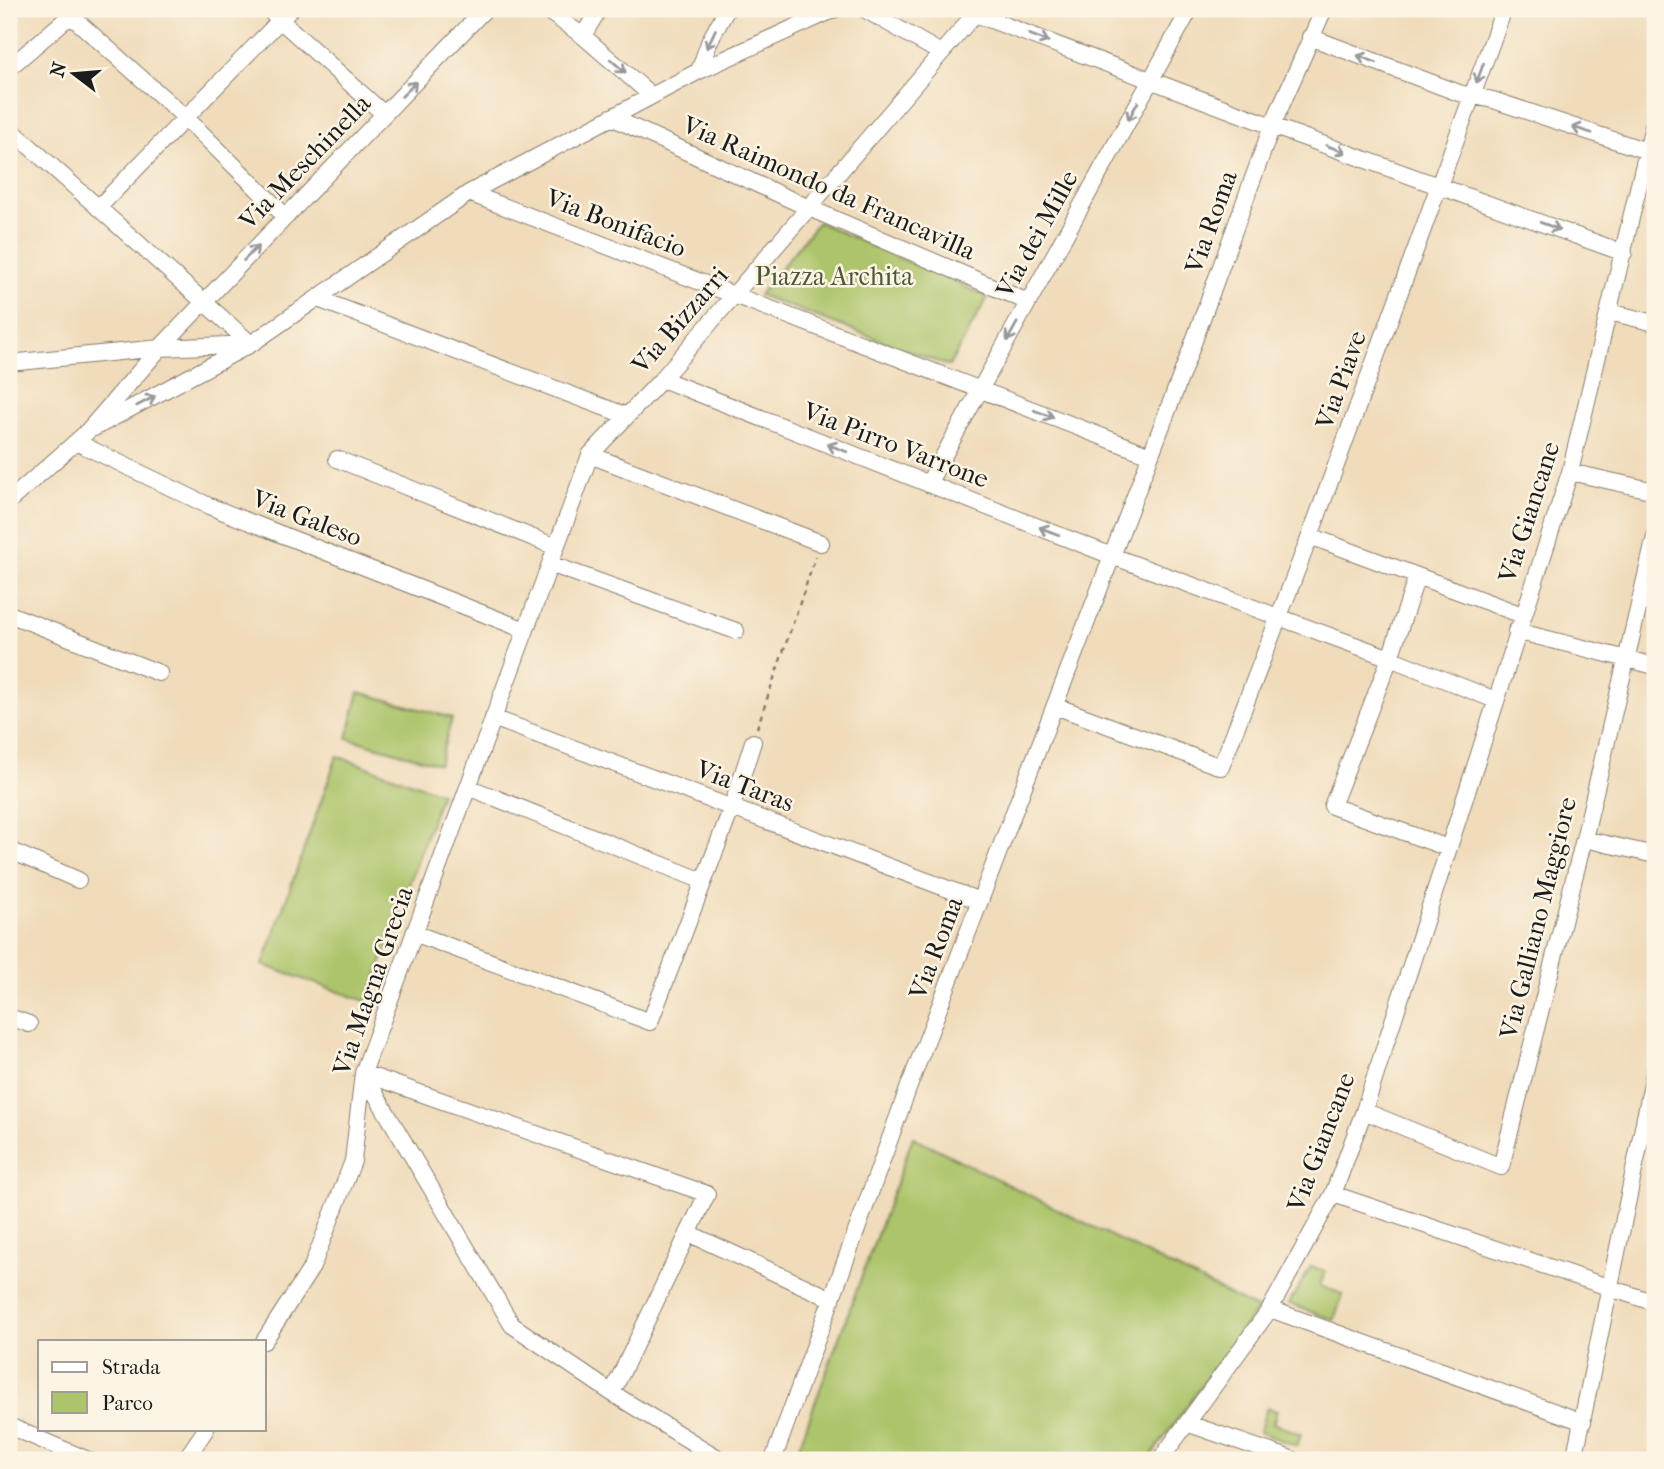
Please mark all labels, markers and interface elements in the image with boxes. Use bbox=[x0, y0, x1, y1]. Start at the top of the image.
one-way arrow bbox=[704, 28, 718, 49]
one-way arrow bbox=[1028, 32, 1050, 45]
north arrow bbox=[38, 38, 108, 108]
one-way arrow bbox=[1356, 51, 1378, 64]
one-way arrow bbox=[609, 58, 627, 74]
text: N bbox=[46, 59, 71, 80]
one-way arrow bbox=[1473, 61, 1485, 83]
one-way arrow bbox=[400, 81, 417, 98]
street label: Via Meschinella bbox=[232, 87, 378, 237]
one-way arrow bbox=[1126, 101, 1140, 121]
street label: Via Raimondo da Francavilla bbox=[677, 109, 981, 267]
one-way arrow bbox=[1572, 122, 1594, 135]
one-way arrow bbox=[1325, 144, 1347, 157]
street label: Via dei Mille bbox=[989, 165, 1085, 304]
street label: Via Roma bbox=[1178, 165, 1244, 279]
street label: Via Bonifacio bbox=[541, 182, 690, 264]
one-way arrow bbox=[1539, 221, 1561, 234]
one-way arrow bbox=[243, 245, 260, 262]
street label: Via Bizzarri bbox=[624, 260, 735, 381]
park label: Piazza Archita bbox=[755, 261, 914, 292]
one-way arrow bbox=[1004, 321, 1018, 342]
street label: Via Piave bbox=[1309, 326, 1373, 434]
one-way arrow bbox=[135, 393, 156, 407]
street label: Via Pirro Varrone bbox=[798, 395, 993, 495]
one-way arrow bbox=[1032, 409, 1054, 421]
street label: Via Giancane bbox=[1491, 437, 1566, 587]
one-way arrow bbox=[827, 441, 849, 454]
street label: Via Galeso bbox=[247, 483, 366, 553]
one-way arrow bbox=[1038, 524, 1060, 537]
street label: Via Taras bbox=[691, 753, 798, 819]
street label: Via Galliano Maggiore bbox=[1493, 794, 1583, 1043]
street label: Via Magna Grecia bbox=[326, 881, 420, 1081]
street label: Via Roma bbox=[902, 891, 970, 1005]
street label: Via Giancane bbox=[1280, 1068, 1362, 1217]
legend bbox=[38, 1340, 266, 1430]
text: Strada bbox=[102, 1355, 160, 1379]
text: Parco bbox=[102, 1391, 153, 1415]

